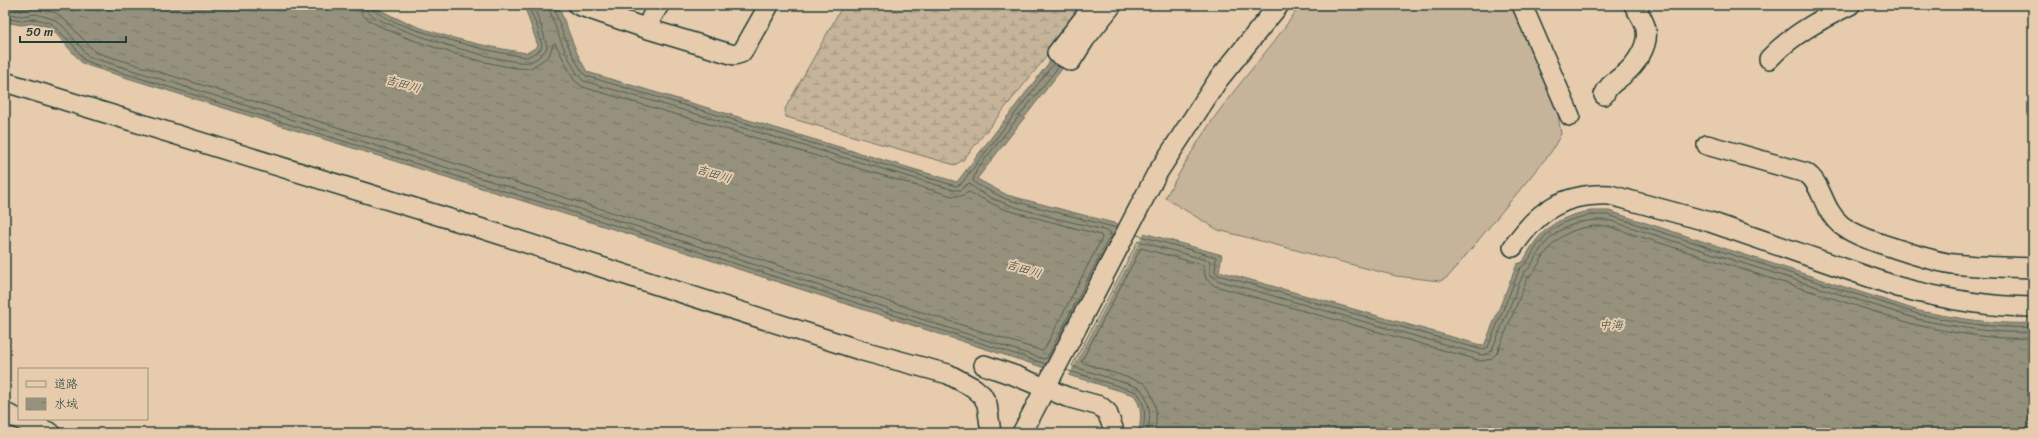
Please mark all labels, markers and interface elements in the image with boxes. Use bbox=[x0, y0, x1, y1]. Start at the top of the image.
scale bar bbox=[20, 18, 126, 44]
text: 50 m bbox=[26, 21, 53, 43]
water label: 吉田川 bbox=[383, 68, 423, 100]
water label: 吉田川 bbox=[694, 158, 734, 190]
water label: 吉田川 bbox=[1004, 253, 1044, 285]
water label: 中海 bbox=[1599, 314, 1624, 336]
legend bbox=[18, 368, 148, 420]
text: 道路 bbox=[54, 373, 78, 395]
text: 水域 bbox=[54, 393, 78, 415]

